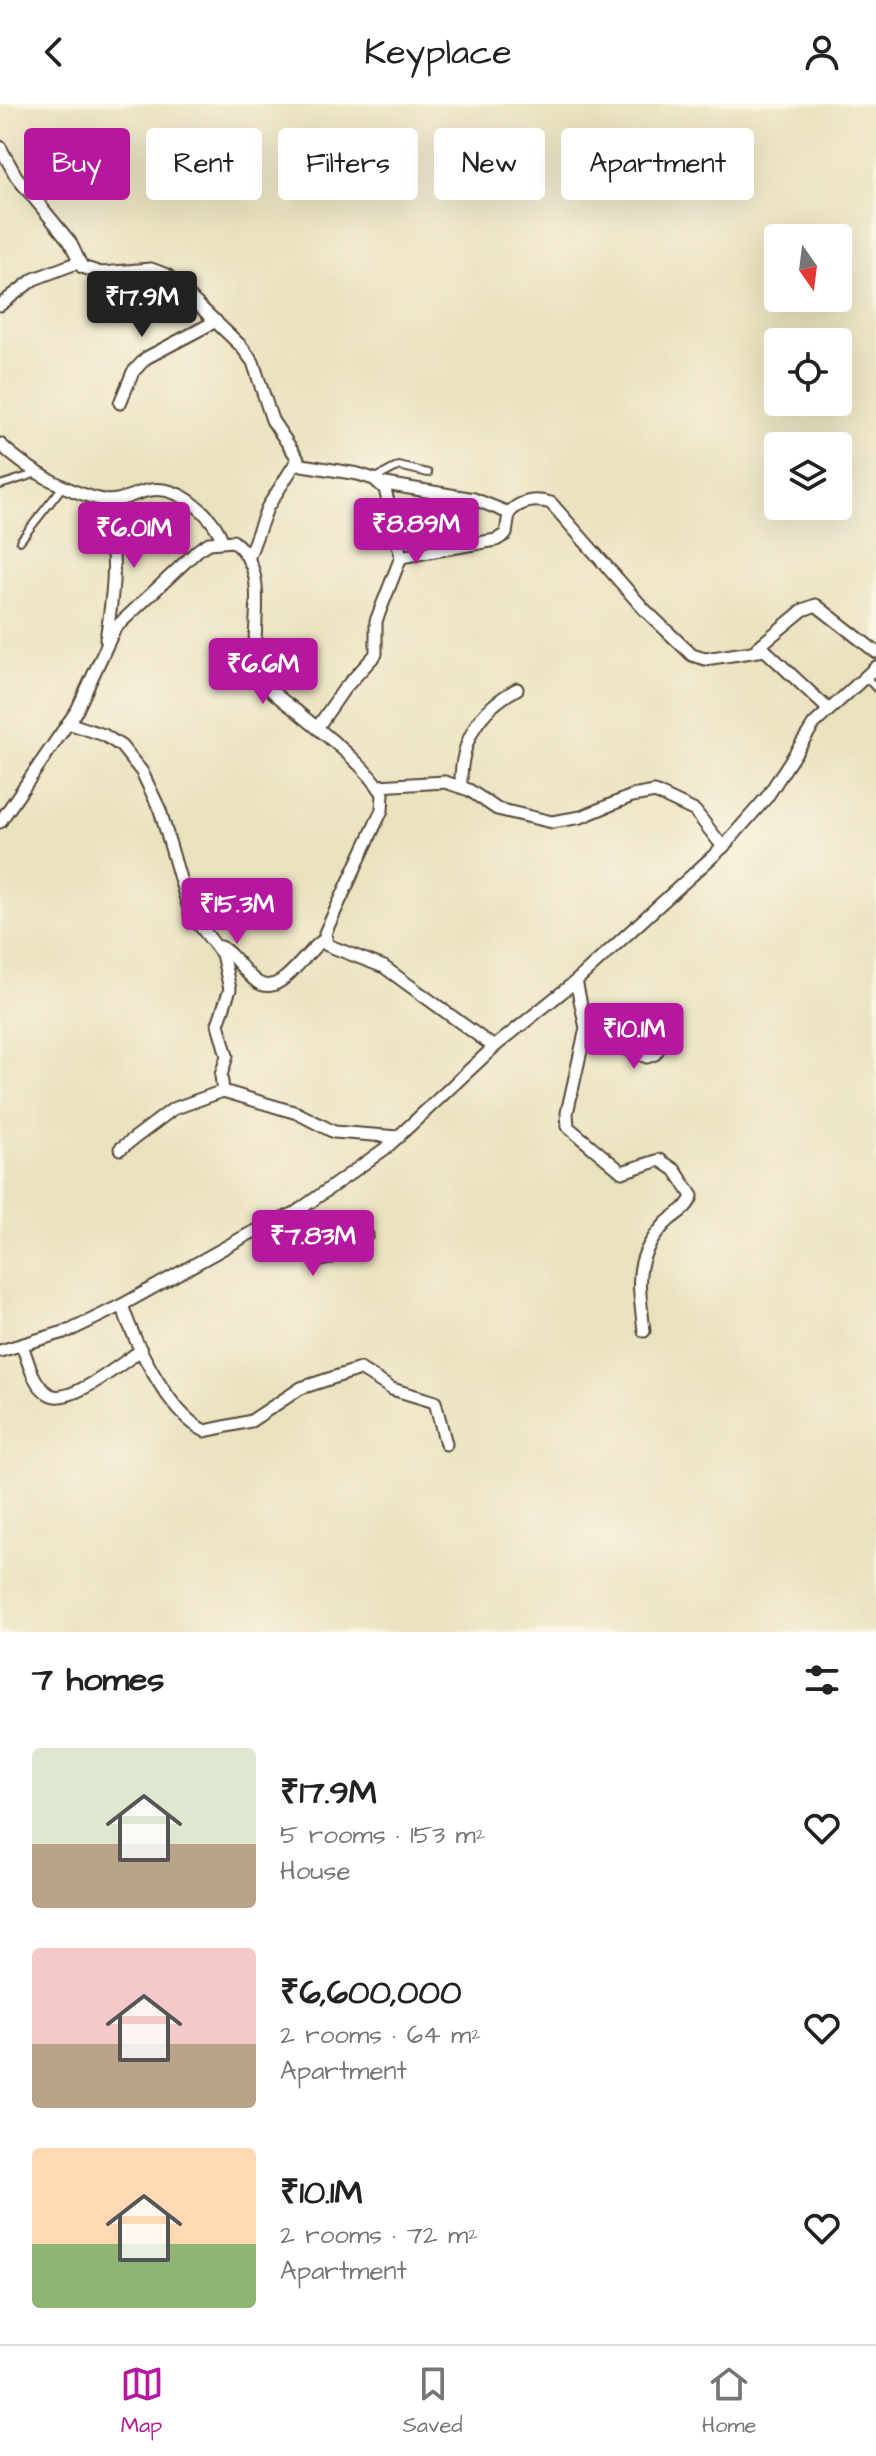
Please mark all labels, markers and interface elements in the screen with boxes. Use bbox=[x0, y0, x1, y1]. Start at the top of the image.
text: Keyplace bbox=[364, 27, 512, 78]
icon: back bbox=[32, 30, 76, 74]
icon: person bbox=[800, 30, 844, 74]
chip: Buy bbox=[24, 128, 130, 200]
chip: Rent bbox=[146, 128, 262, 200]
chip: Filters bbox=[278, 128, 418, 200]
chip: New bbox=[434, 128, 545, 200]
chip: Apartment bbox=[561, 128, 754, 200]
north arrow bbox=[764, 224, 852, 312]
map controls bbox=[764, 224, 852, 520]
pin: ₹17.9M bbox=[77, 271, 207, 339]
text: ₹17.9M bbox=[105, 279, 179, 315]
button: locate bbox=[764, 328, 852, 416]
button: layers bbox=[764, 432, 852, 520]
pin: ₹8.89M bbox=[351, 498, 481, 566]
pin: ₹6.01M bbox=[69, 502, 199, 570]
text: ₹8.89M bbox=[372, 506, 460, 542]
text: ₹6.01M bbox=[96, 510, 172, 546]
pin: ₹6.6M bbox=[207, 638, 319, 706]
text: ₹6.6M bbox=[227, 646, 299, 682]
pin: ₹15.3M bbox=[172, 878, 302, 946]
text: ₹15.3M bbox=[200, 886, 275, 922]
pin: ₹10.1M bbox=[569, 1003, 699, 1071]
text: ₹10.1M bbox=[602, 1011, 666, 1047]
pin: ₹7.83M bbox=[248, 1210, 378, 1278]
text: ₹7.83M bbox=[270, 1218, 356, 1254]
text: 7 homes bbox=[32, 1656, 164, 1704]
icon: filters bbox=[800, 1658, 844, 1702]
text: ₹17.9M bbox=[280, 1769, 377, 1817]
icon: home bbox=[96, 1780, 192, 1876]
icon: heart bbox=[800, 1806, 844, 1850]
text: 5 rooms · 153 m² bbox=[280, 1817, 486, 1853]
text: House bbox=[280, 1853, 351, 1889]
text: ₹6,600,000 bbox=[280, 1969, 461, 2017]
icon: home bbox=[96, 1980, 192, 2076]
icon: heart bbox=[800, 2006, 844, 2050]
text: 2 rooms · 64 m² bbox=[280, 2017, 481, 2053]
text: Apartment bbox=[280, 2053, 407, 2089]
text: ₹10.1M bbox=[280, 2169, 363, 2217]
icon: home bbox=[96, 2180, 192, 2276]
icon: heart bbox=[800, 2206, 844, 2250]
text: 2 rooms · 72 m² bbox=[280, 2217, 478, 2253]
text: Apartment bbox=[280, 2253, 407, 2289]
tab: Map bbox=[120, 2362, 164, 2441]
tab: Saved bbox=[403, 2362, 463, 2441]
tab: Home bbox=[702, 2362, 756, 2441]

